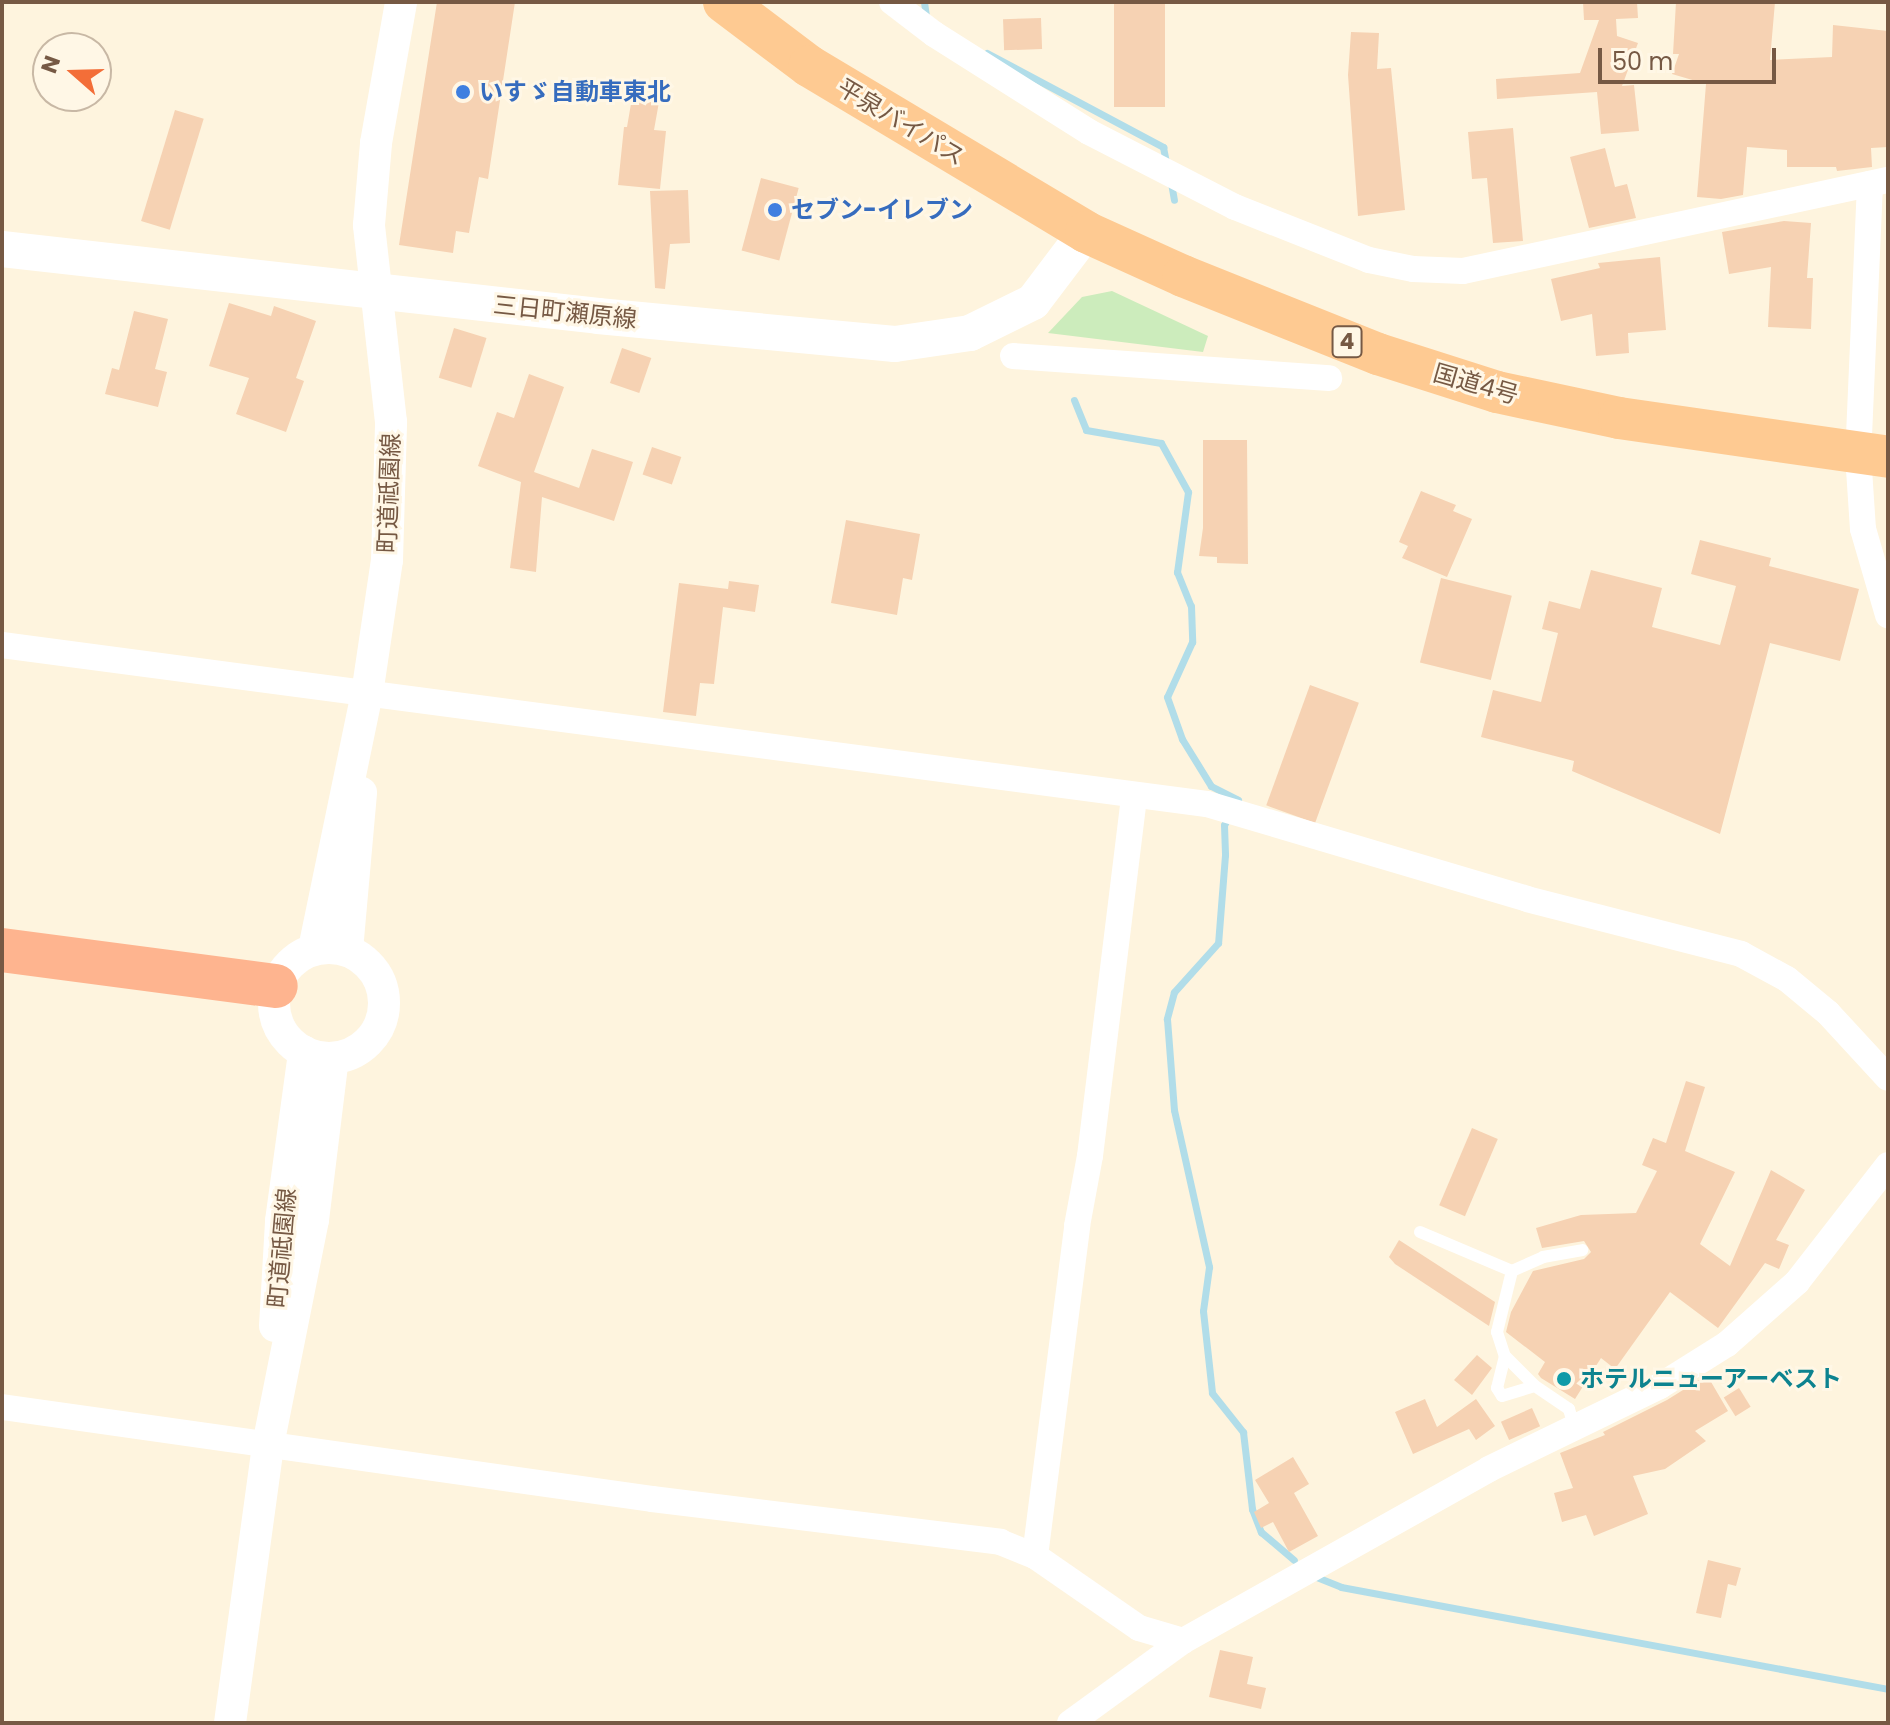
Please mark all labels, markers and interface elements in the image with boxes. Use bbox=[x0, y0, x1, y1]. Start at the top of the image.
north arrow bbox=[32, 32, 112, 112]
scale bar bbox=[1602, 32, 1780, 82]
text: 50 m bbox=[1612, 45, 1673, 78]
text: N bbox=[33, 51, 68, 77]
street label: 平泉バイパス bbox=[832, 73, 970, 171]
place label: いすゞ自動車東北 bbox=[479, 78, 671, 106]
marker: いすゞ自動車東北 bbox=[454, 83, 472, 101]
place label: セブン-イレブン bbox=[791, 196, 973, 224]
marker: セブン-イレブン bbox=[766, 201, 784, 219]
street label: 三日町瀬原線 bbox=[492, 290, 638, 334]
road number: 4 bbox=[1331, 324, 1363, 360]
street label: 国道4号 bbox=[1430, 358, 1522, 410]
street label: 町道祗園線 bbox=[373, 433, 405, 553]
street label: 町道祗園線 bbox=[262, 1187, 302, 1309]
place label: ホテルニューアーベスト bbox=[1580, 1365, 1843, 1393]
marker: ホテルニューアーベスト bbox=[1555, 1370, 1573, 1388]

